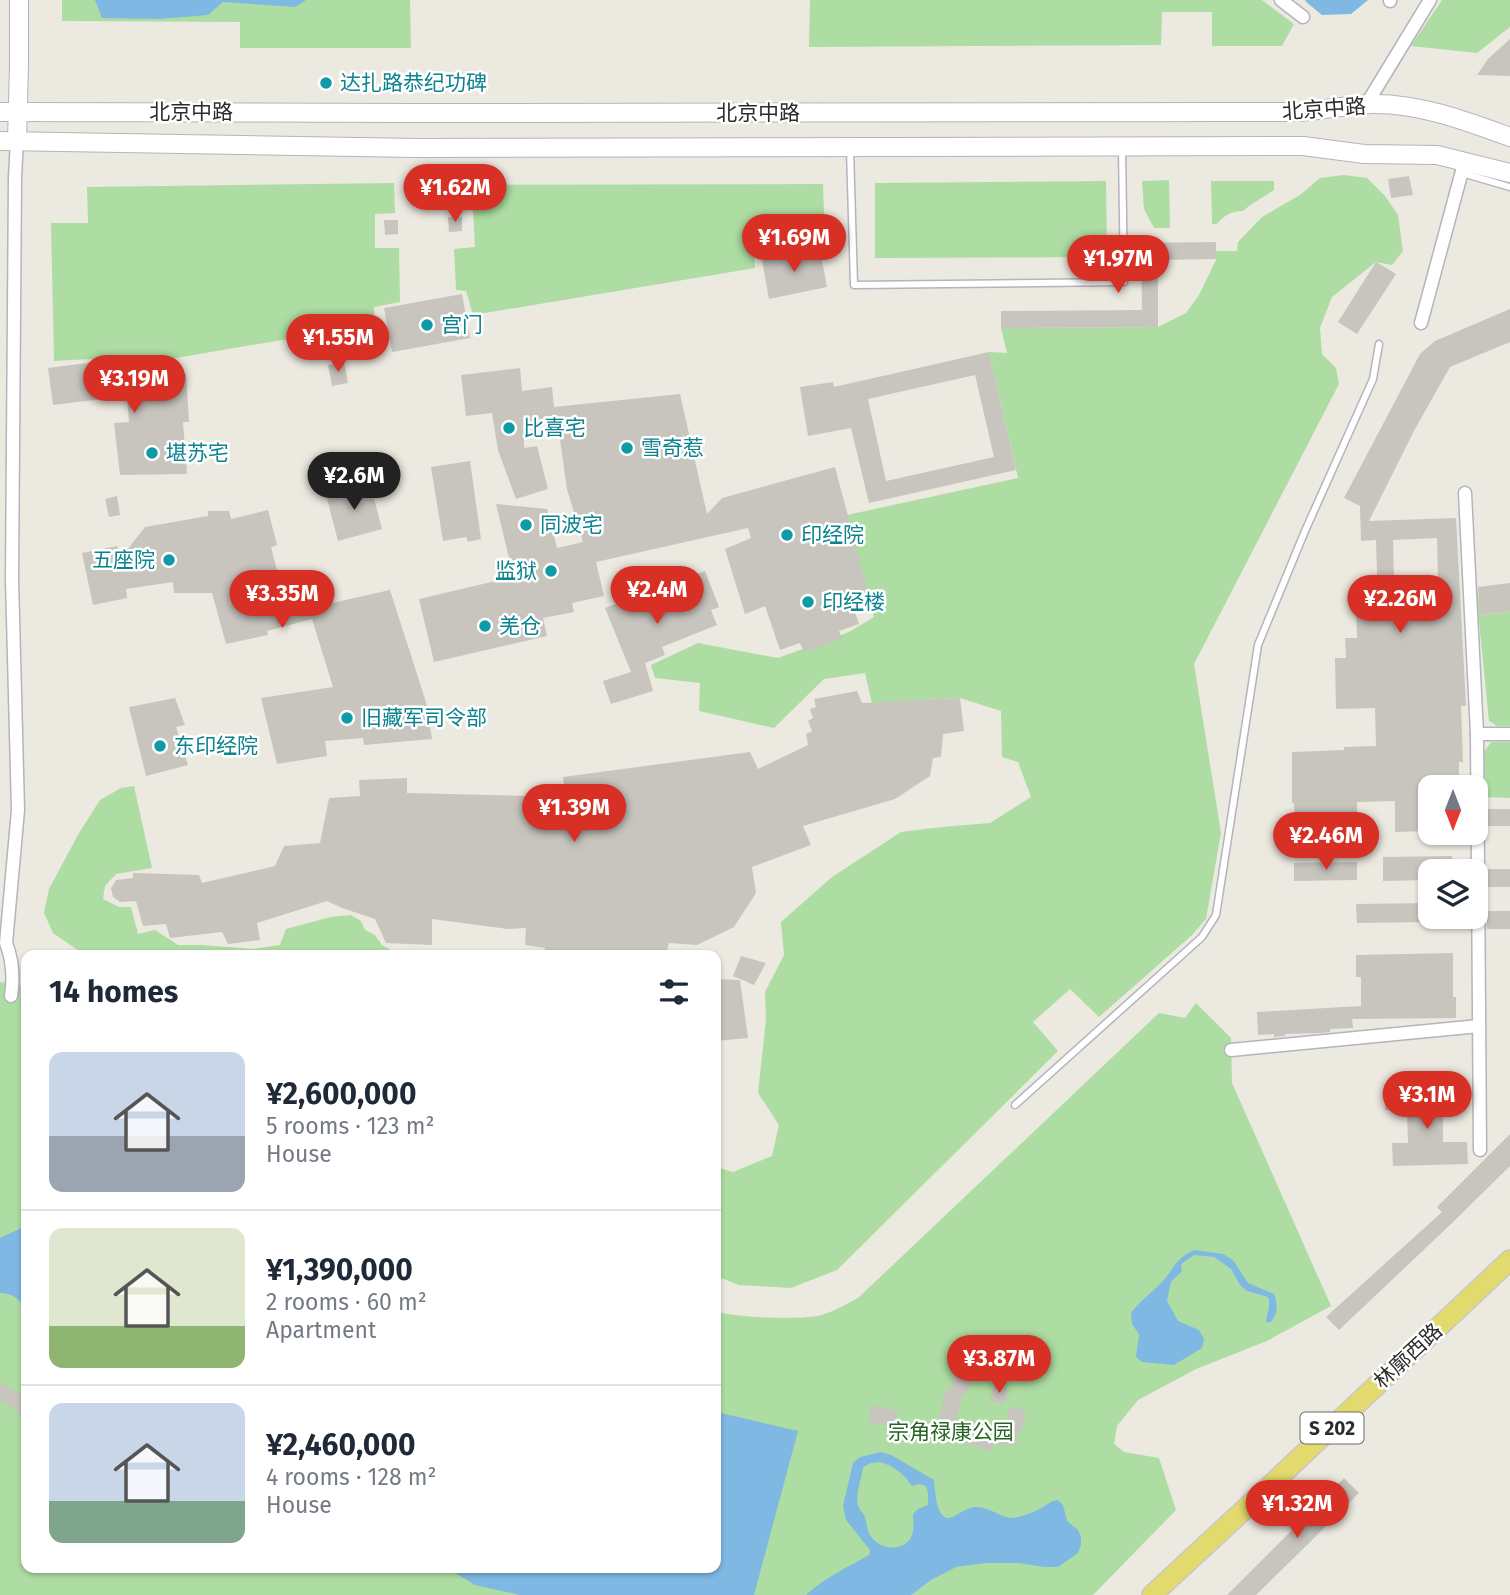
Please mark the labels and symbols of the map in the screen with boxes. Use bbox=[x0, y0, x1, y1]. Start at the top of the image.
place label: 达扎路恭纪功碑 bbox=[340, 70, 487, 96]
marker: 达扎路恭纪功碑 bbox=[318, 75, 334, 91]
street label: 北京中路 bbox=[1281, 93, 1367, 125]
street label: 北京中路 bbox=[149, 99, 233, 125]
street label: 北京中路 bbox=[716, 100, 800, 126]
pin: ¥1.62M bbox=[398, 164, 512, 224]
pin: ¥1.69M bbox=[737, 215, 851, 274]
pin: ¥1.97M bbox=[1061, 236, 1175, 295]
place label: 宫门 bbox=[441, 312, 483, 338]
pin: ¥1.55M bbox=[281, 314, 395, 374]
marker: 宫门 bbox=[419, 317, 435, 333]
pin: ¥3.19M bbox=[77, 356, 191, 415]
place label: 比喜宅 bbox=[523, 415, 586, 441]
marker: 比喜宅 bbox=[501, 420, 517, 436]
place label: 雪奇惹 bbox=[641, 435, 704, 461]
place label: 堪苏宅 bbox=[166, 440, 229, 466]
marker: 雪奇惹 bbox=[619, 440, 635, 456]
marker: 堪苏宅 bbox=[144, 445, 160, 461]
pin: ¥2.6M bbox=[305, 452, 403, 512]
place label: 同波宅 bbox=[540, 512, 603, 538]
marker: 同波宅 bbox=[518, 517, 534, 533]
place label: 印经院 bbox=[801, 522, 864, 548]
marker: 印经院 bbox=[779, 527, 795, 543]
place label: 五座院 bbox=[92, 547, 155, 573]
marker: 五座院 bbox=[161, 552, 177, 568]
place label: 监狱 bbox=[495, 558, 537, 584]
marker: 监狱 bbox=[543, 563, 559, 579]
pin: ¥2.4M bbox=[608, 566, 706, 626]
pin: ¥3.35M bbox=[225, 570, 339, 630]
pin: ¥2.26M bbox=[1343, 576, 1457, 635]
place label: 印经楼 bbox=[822, 589, 885, 615]
marker: 印经楼 bbox=[800, 594, 816, 610]
place label: 羌仓 bbox=[499, 613, 541, 639]
marker: 羌仓 bbox=[477, 618, 493, 634]
place label: 旧藏军司令部 bbox=[361, 705, 487, 731]
marker: 旧藏军司令部 bbox=[339, 710, 355, 726]
place label: 东印经院 bbox=[174, 733, 258, 759]
marker: 东印经院 bbox=[152, 738, 168, 754]
north arrow bbox=[1418, 775, 1488, 845]
pin: ¥1.39M bbox=[517, 784, 631, 844]
pin: ¥2.46M bbox=[1269, 812, 1383, 872]
pin: ¥3.1M bbox=[1378, 1072, 1476, 1131]
street label: 林廓西路 bbox=[1368, 1318, 1448, 1394]
pin: ¥3.87M bbox=[942, 1336, 1056, 1395]
road number: S 202 bbox=[1300, 1412, 1364, 1444]
park label: 宗角禄康公园 bbox=[888, 1419, 1014, 1445]
pin: ¥1.32M bbox=[1240, 1480, 1354, 1540]

